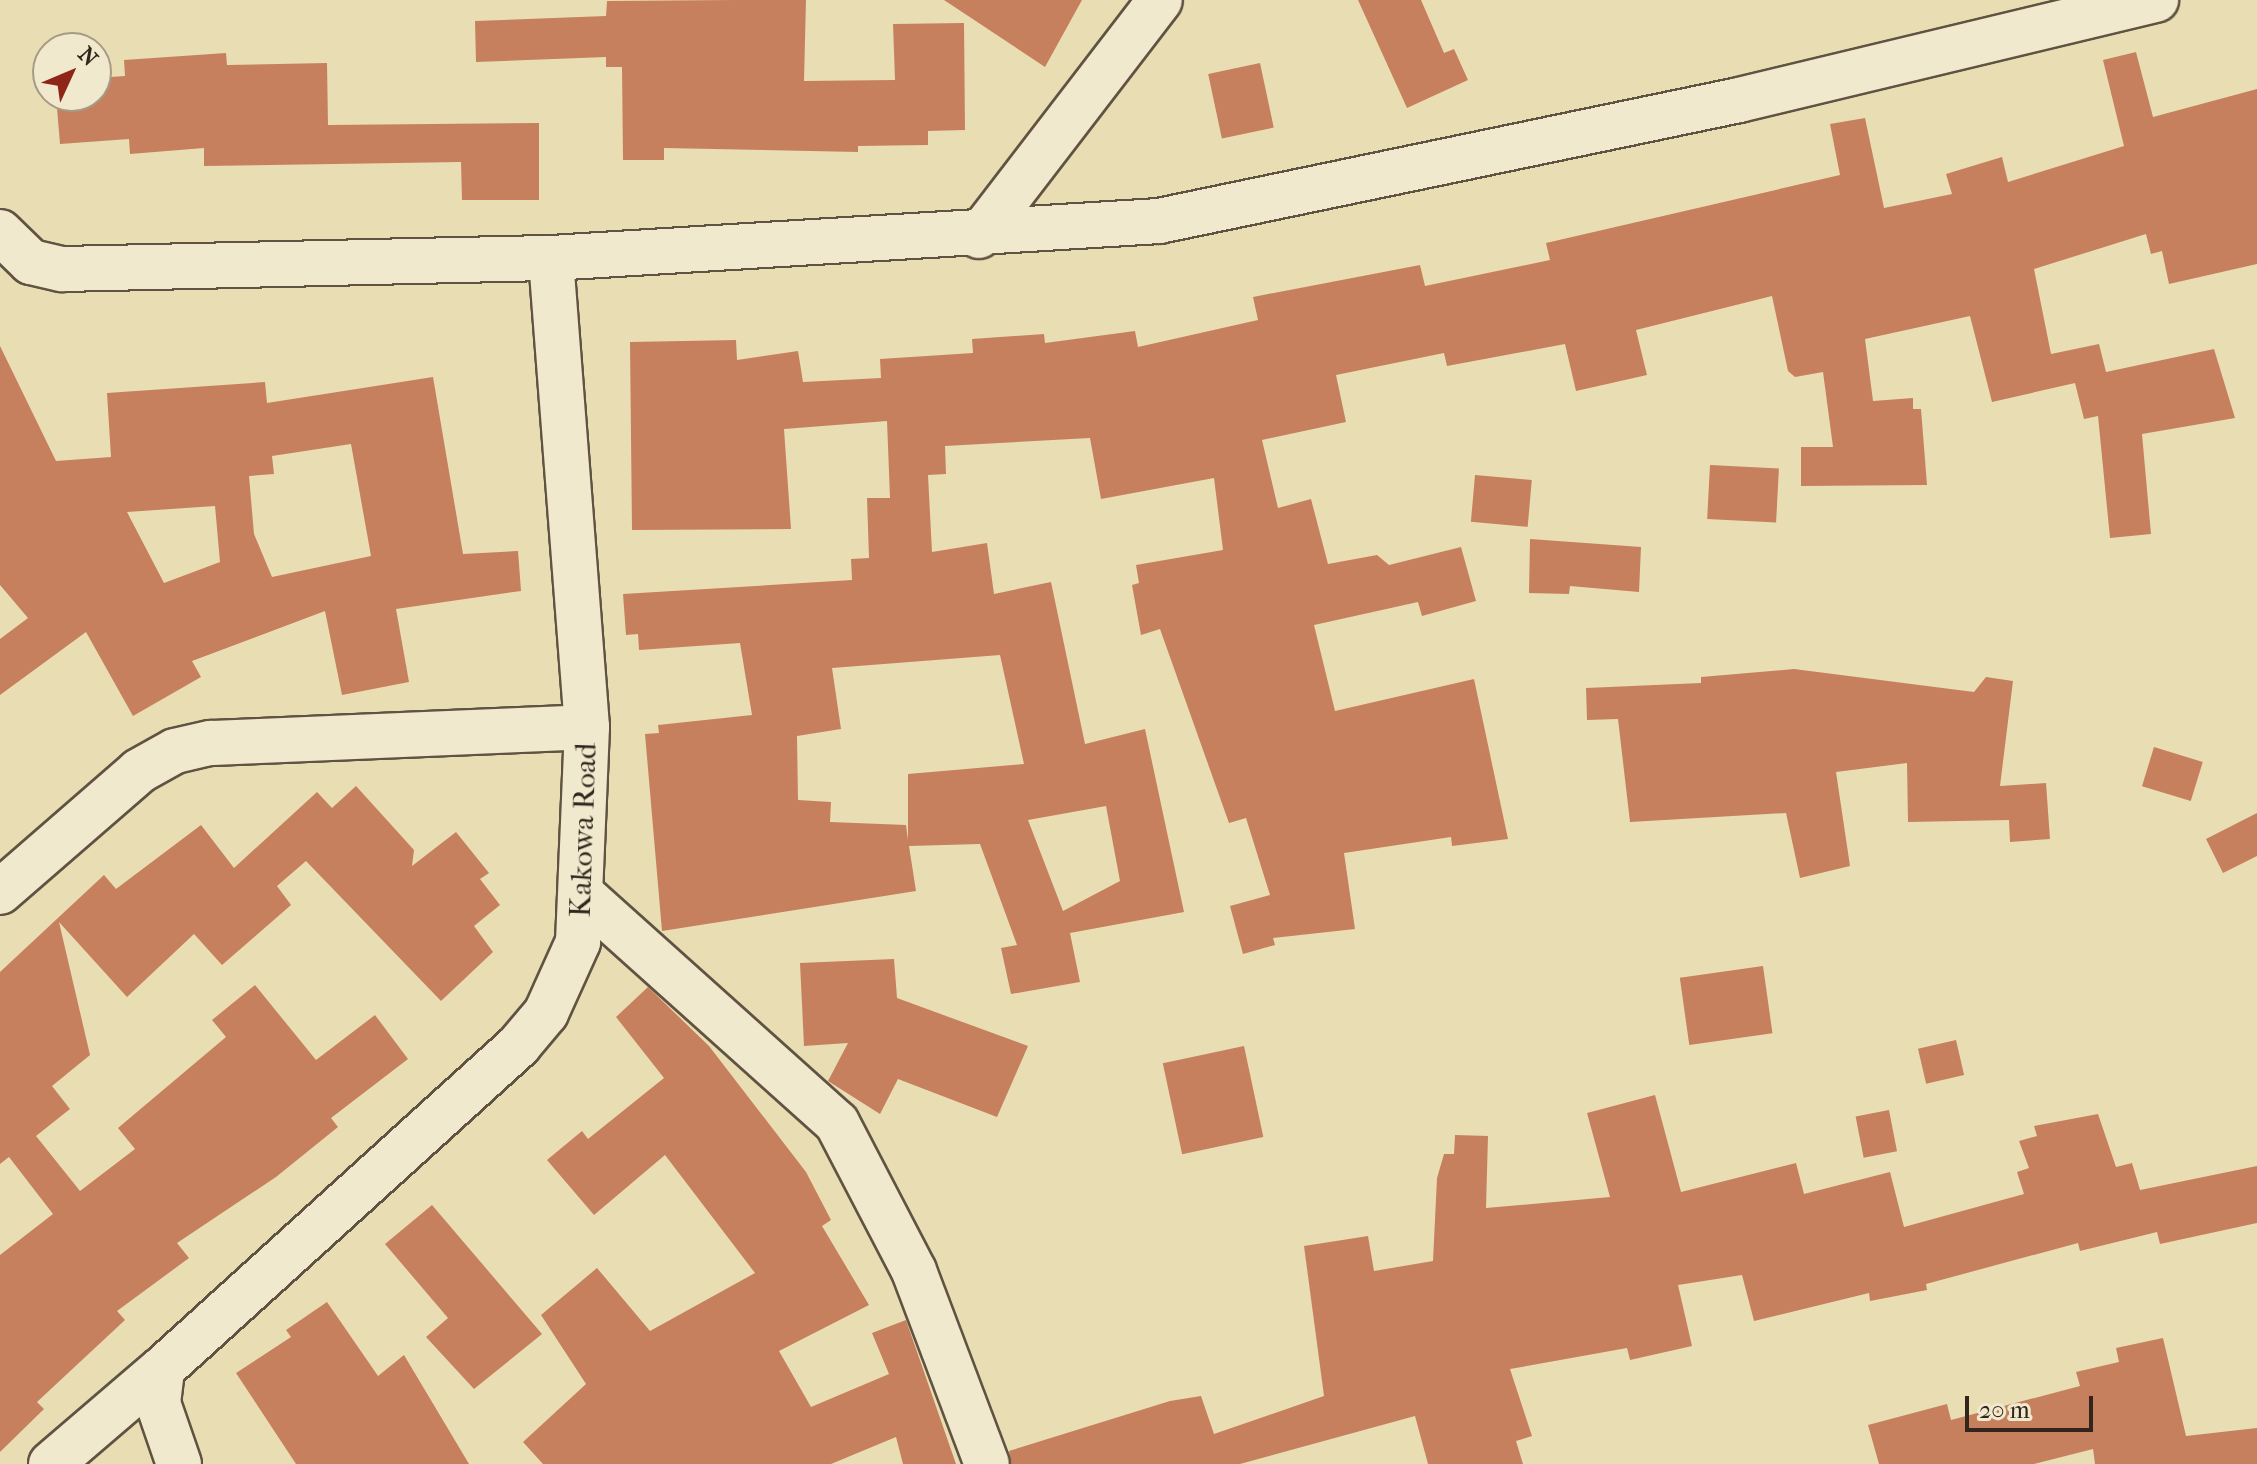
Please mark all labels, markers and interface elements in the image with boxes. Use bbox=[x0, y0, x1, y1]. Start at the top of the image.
north arrow bbox=[32, 32, 112, 112]
text: N bbox=[73, 42, 103, 72]
street label: Kakowa Road bbox=[563, 742, 605, 918]
scale bar bbox=[1969, 1380, 2097, 1430]
text: 20 m bbox=[1979, 1396, 2030, 1424]

